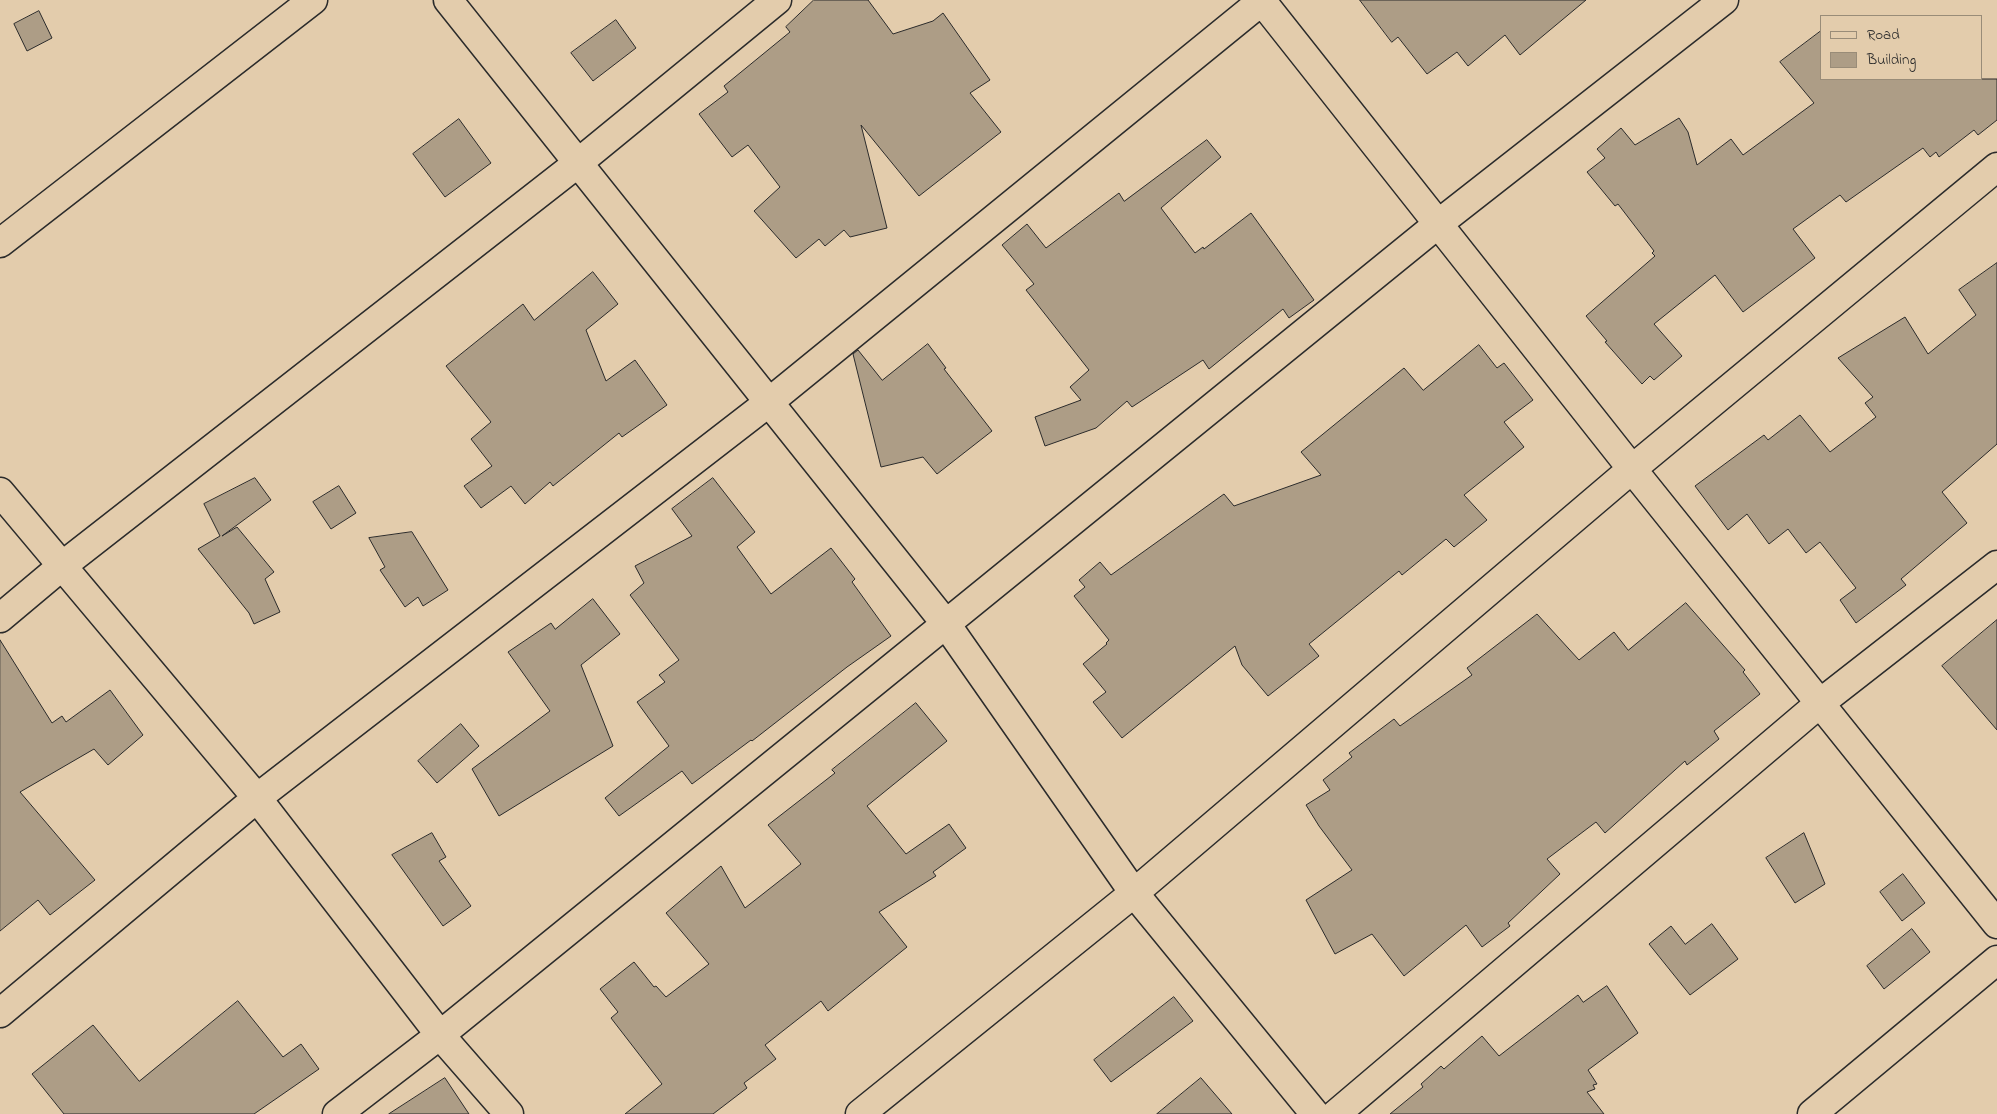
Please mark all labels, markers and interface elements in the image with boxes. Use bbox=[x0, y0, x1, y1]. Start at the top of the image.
legend bbox=[1820, 15, 1982, 80]
text: Road bbox=[1867, 24, 1900, 46]
text: Building bbox=[1867, 49, 1916, 71]

